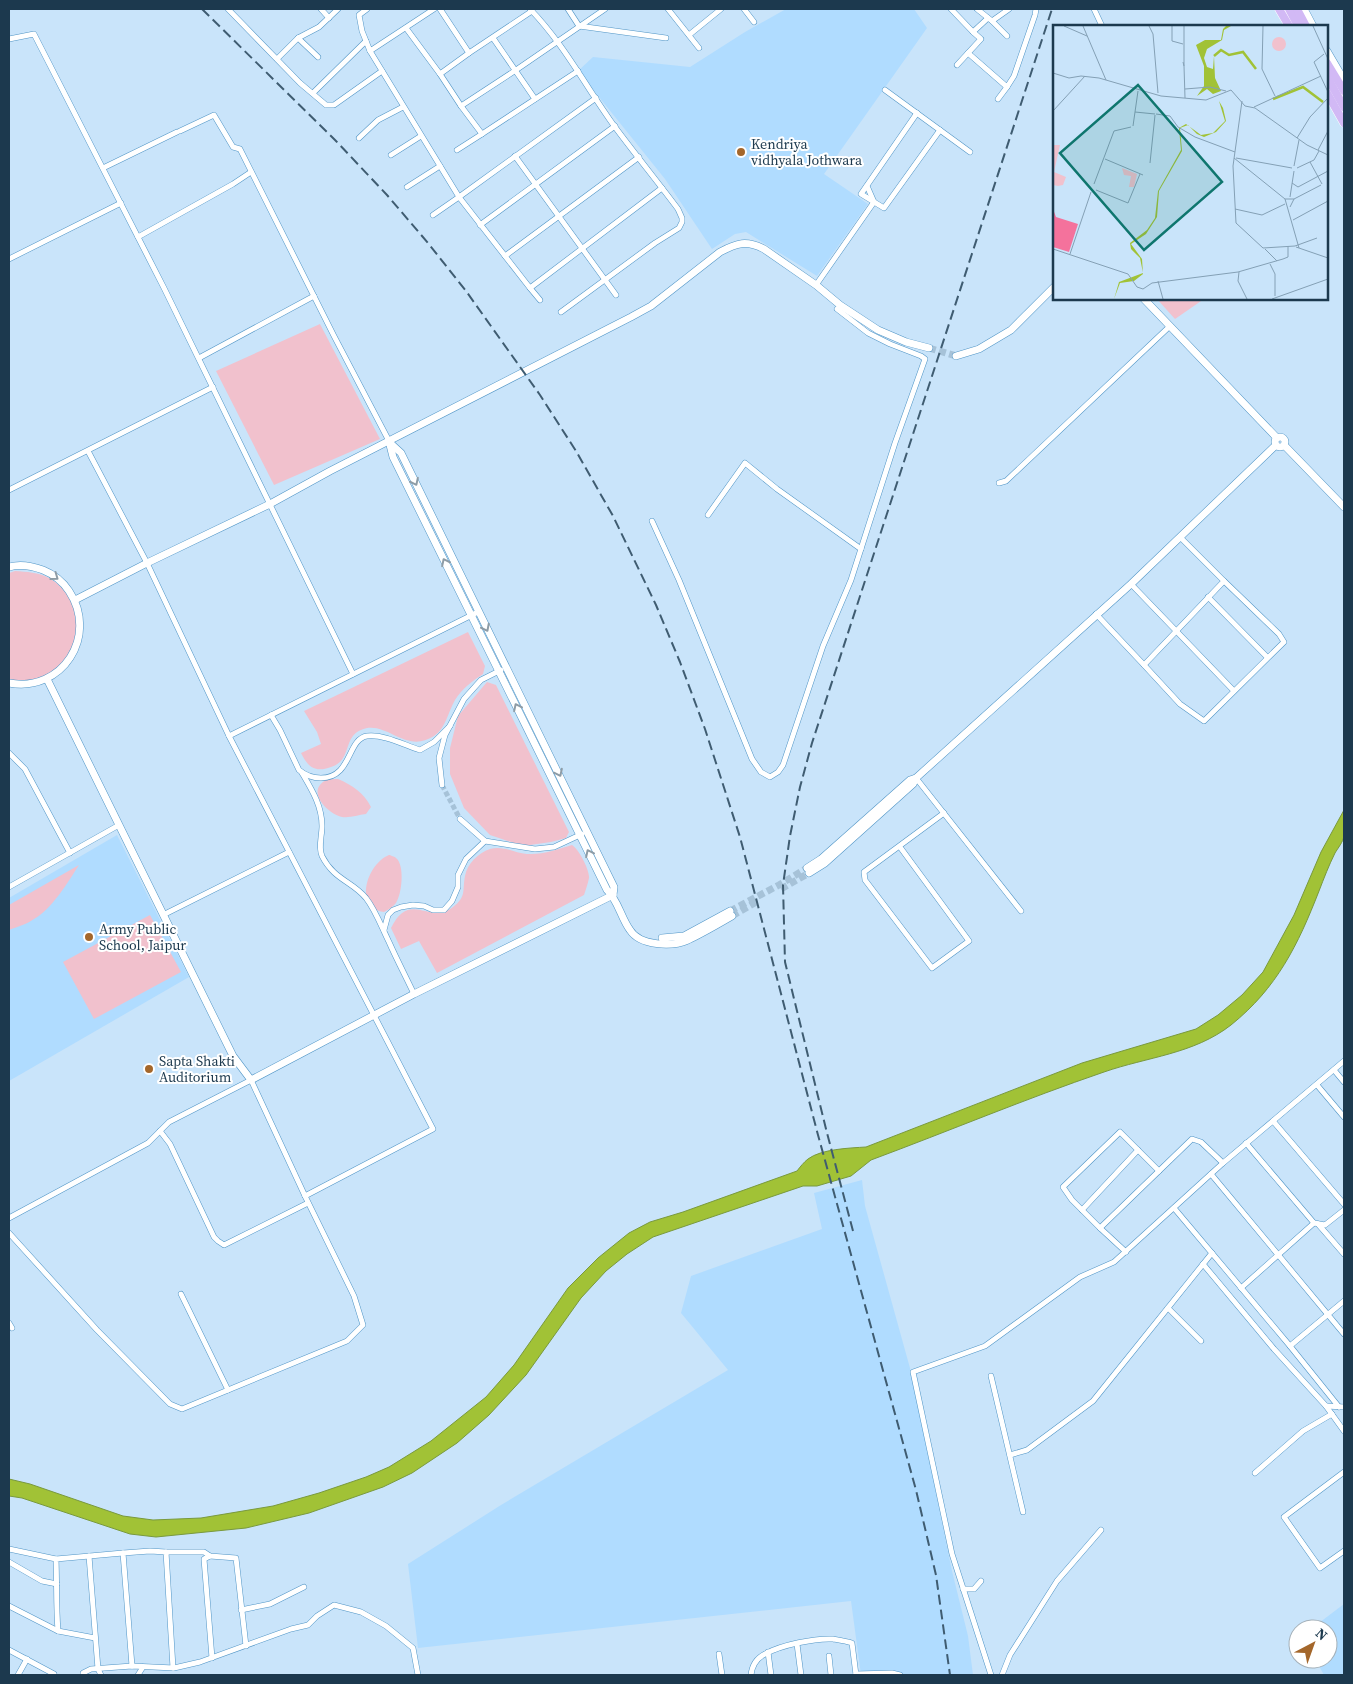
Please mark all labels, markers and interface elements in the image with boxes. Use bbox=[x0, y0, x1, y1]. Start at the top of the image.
inset map bbox=[1053, 25, 1328, 300]
place label: Kendriya vidhyala Jothwara bbox=[751, 134, 863, 170]
marker: Kendriya vidhyala Jothwara bbox=[735, 146, 747, 158]
one-way arrow bbox=[409, 477, 419, 486]
one-way arrow bbox=[441, 558, 451, 567]
one-way arrow bbox=[49, 571, 59, 580]
one-way arrow bbox=[480, 623, 490, 632]
one-way arrow bbox=[513, 703, 523, 712]
one-way arrow bbox=[553, 768, 563, 777]
one-way arrow bbox=[585, 849, 595, 858]
place label: Army Public School, Jaipur bbox=[99, 919, 186, 955]
marker: Army Public School, Jaipur bbox=[83, 931, 95, 943]
place label: Sapta Shakti Auditorium bbox=[159, 1051, 235, 1087]
marker: Sapta Shakti Auditorium bbox=[143, 1063, 155, 1075]
north arrow bbox=[1288, 1619, 1338, 1669]
text: N bbox=[1311, 1623, 1332, 1645]

